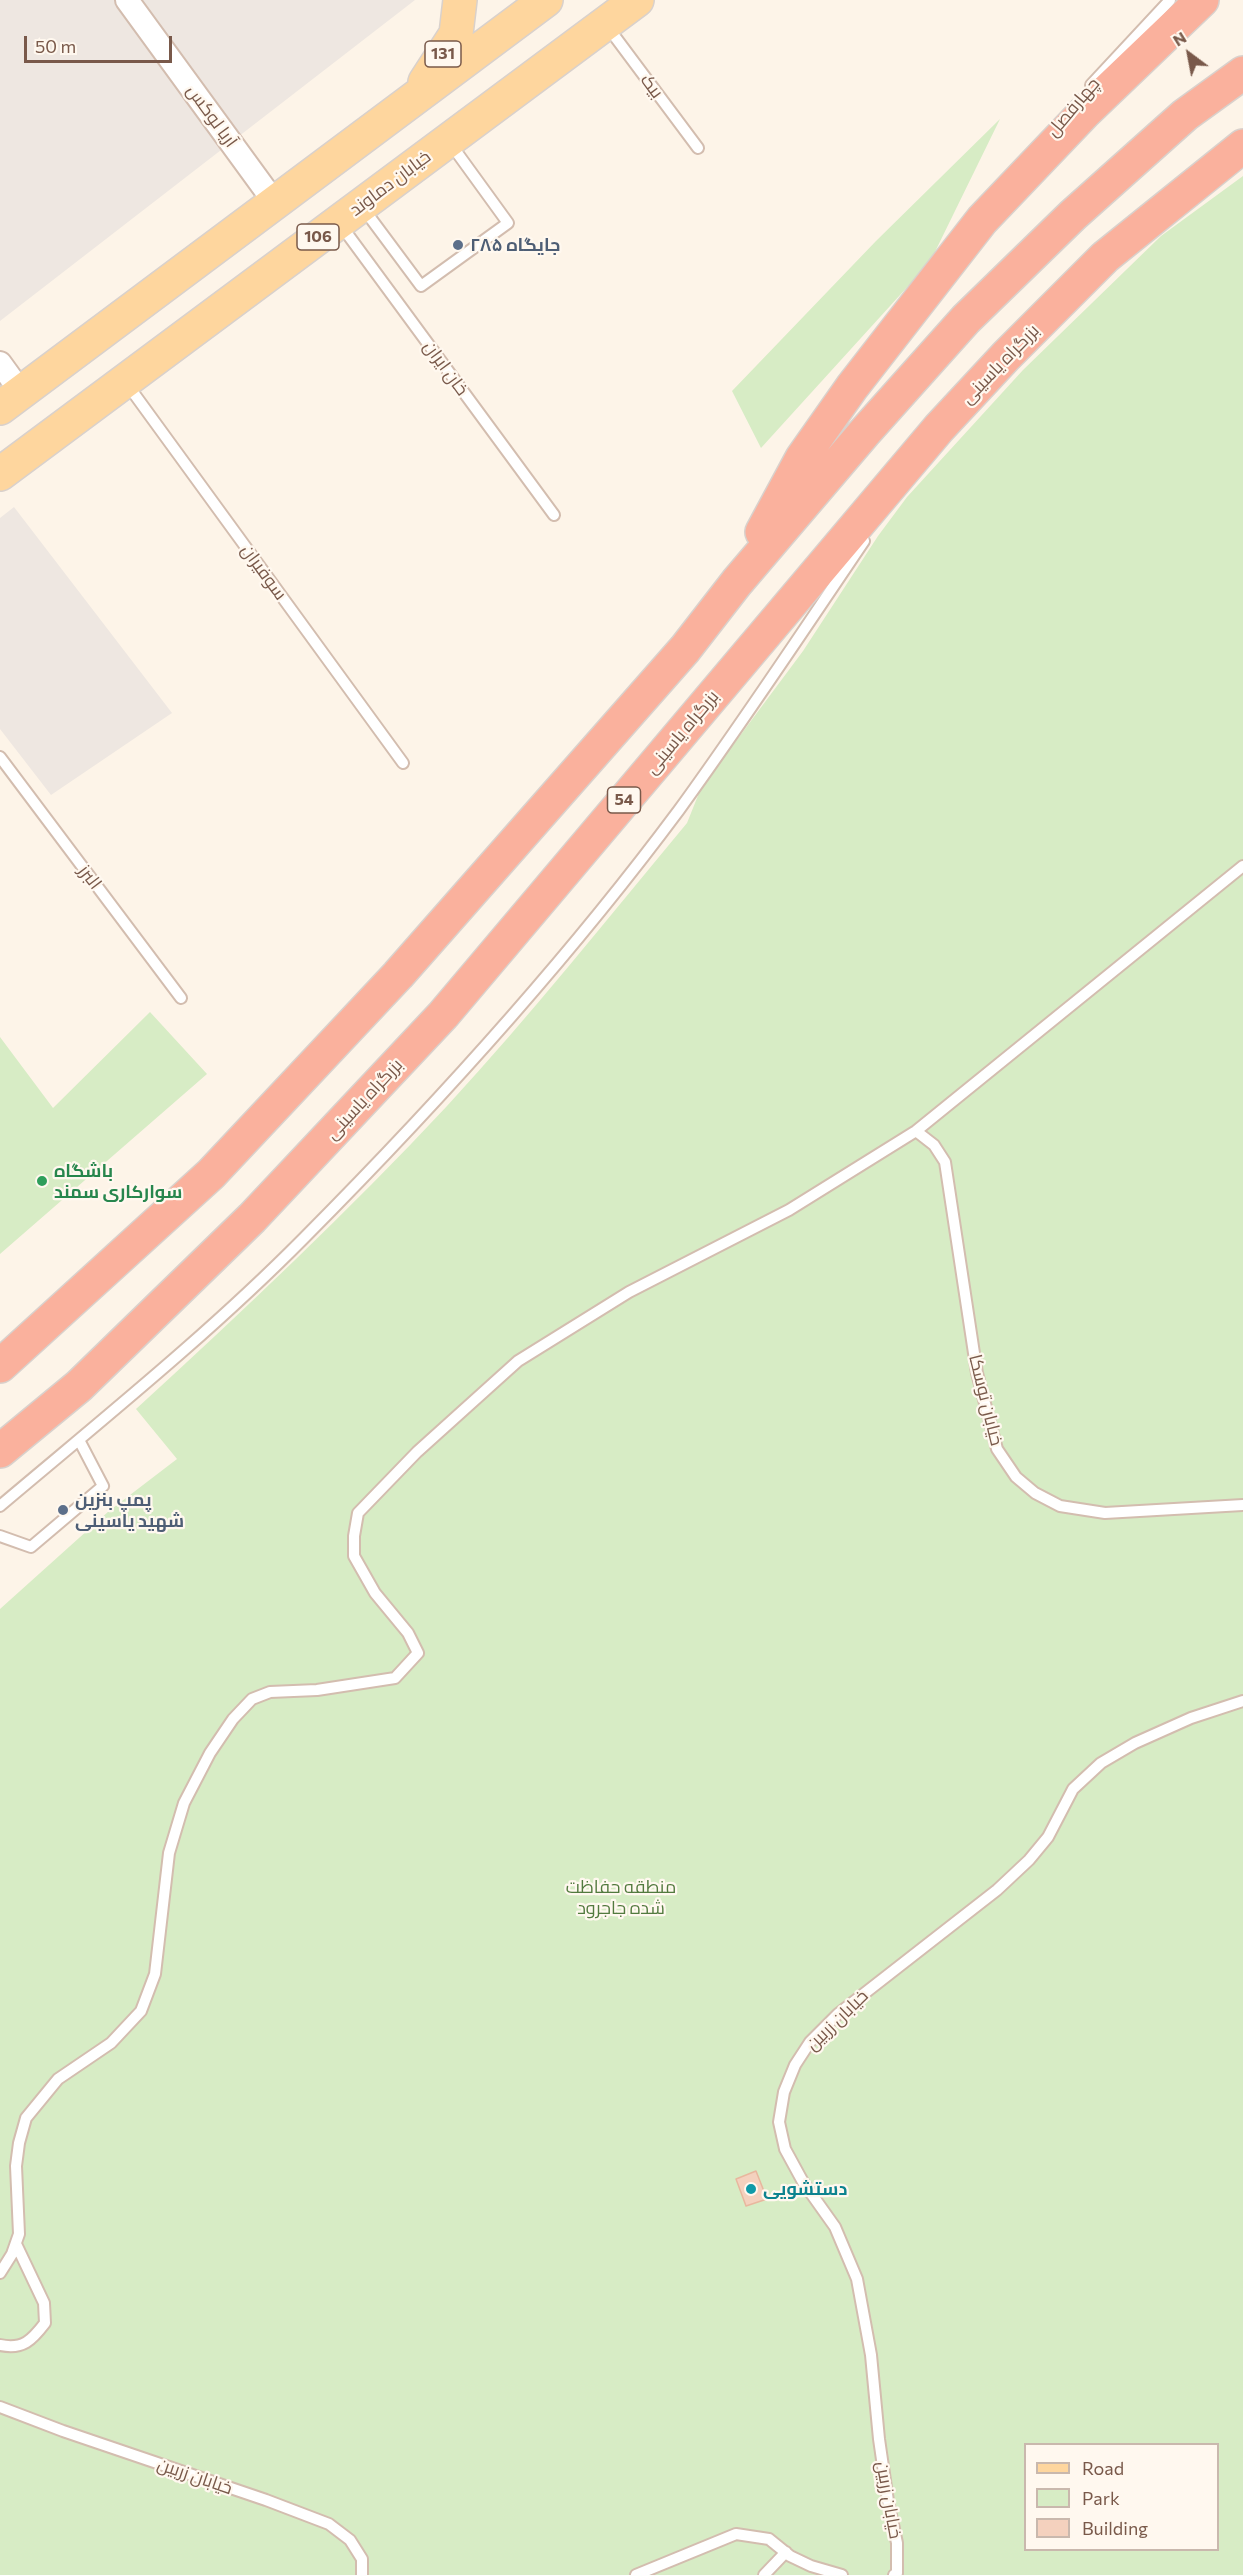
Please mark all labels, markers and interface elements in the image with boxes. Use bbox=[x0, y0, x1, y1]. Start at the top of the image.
scale bar bbox=[27, 24, 176, 62]
north arrow bbox=[1159, 24, 1219, 84]
text: N bbox=[1169, 27, 1189, 50]
text: 50 m bbox=[35, 35, 76, 57]
road number: 131 bbox=[425, 41, 461, 67]
street label: بیک bbox=[636, 70, 668, 102]
street label: چهارفصل bbox=[1042, 73, 1104, 141]
street label: آریا لوکس bbox=[182, 80, 242, 152]
street label: خیابان دماوند bbox=[345, 146, 435, 220]
road number: 106 bbox=[297, 224, 339, 250]
place label: جایگاه ۲۸۵ bbox=[470, 234, 560, 256]
marker: جایگاه ۲۸۵ bbox=[451, 238, 465, 252]
street label: بزرگراه یاسینی bbox=[957, 320, 1043, 408]
street label: خان ایران bbox=[419, 336, 473, 400]
street label: سوفیران bbox=[237, 540, 291, 604]
street label: بزرگراه یاسینی bbox=[641, 686, 723, 778]
road number: 54 bbox=[608, 787, 640, 813]
street label: البرز bbox=[74, 860, 106, 894]
street label: بزرگراه یاسینی bbox=[321, 1054, 407, 1144]
place label: باشگاه سوارکاری سمند bbox=[54, 1160, 182, 1202]
marker: باشگاه سوارکاری سمند bbox=[35, 1174, 49, 1188]
street label: خیابان توسکا bbox=[964, 1352, 1008, 1448]
place label: پمپ بنزین شهید یاسینی bbox=[75, 1489, 184, 1532]
marker: پمپ بنزین شهید یاسینی bbox=[56, 1503, 70, 1517]
park label: منطقه حفاظت شده جاجرود bbox=[566, 1876, 676, 1918]
street label: خیابان زربین bbox=[801, 1985, 873, 2055]
place label: دستشویی bbox=[763, 2178, 847, 2200]
marker: دستشویی bbox=[744, 2182, 758, 2196]
legend bbox=[1024, 2443, 1219, 2551]
street label: خیابان زربین bbox=[154, 2453, 236, 2499]
text: Road bbox=[1082, 2457, 1124, 2479]
street label: خیابان زربین bbox=[872, 2460, 906, 2540]
text: Park bbox=[1082, 2487, 1120, 2509]
text: Building bbox=[1082, 2517, 1148, 2539]

